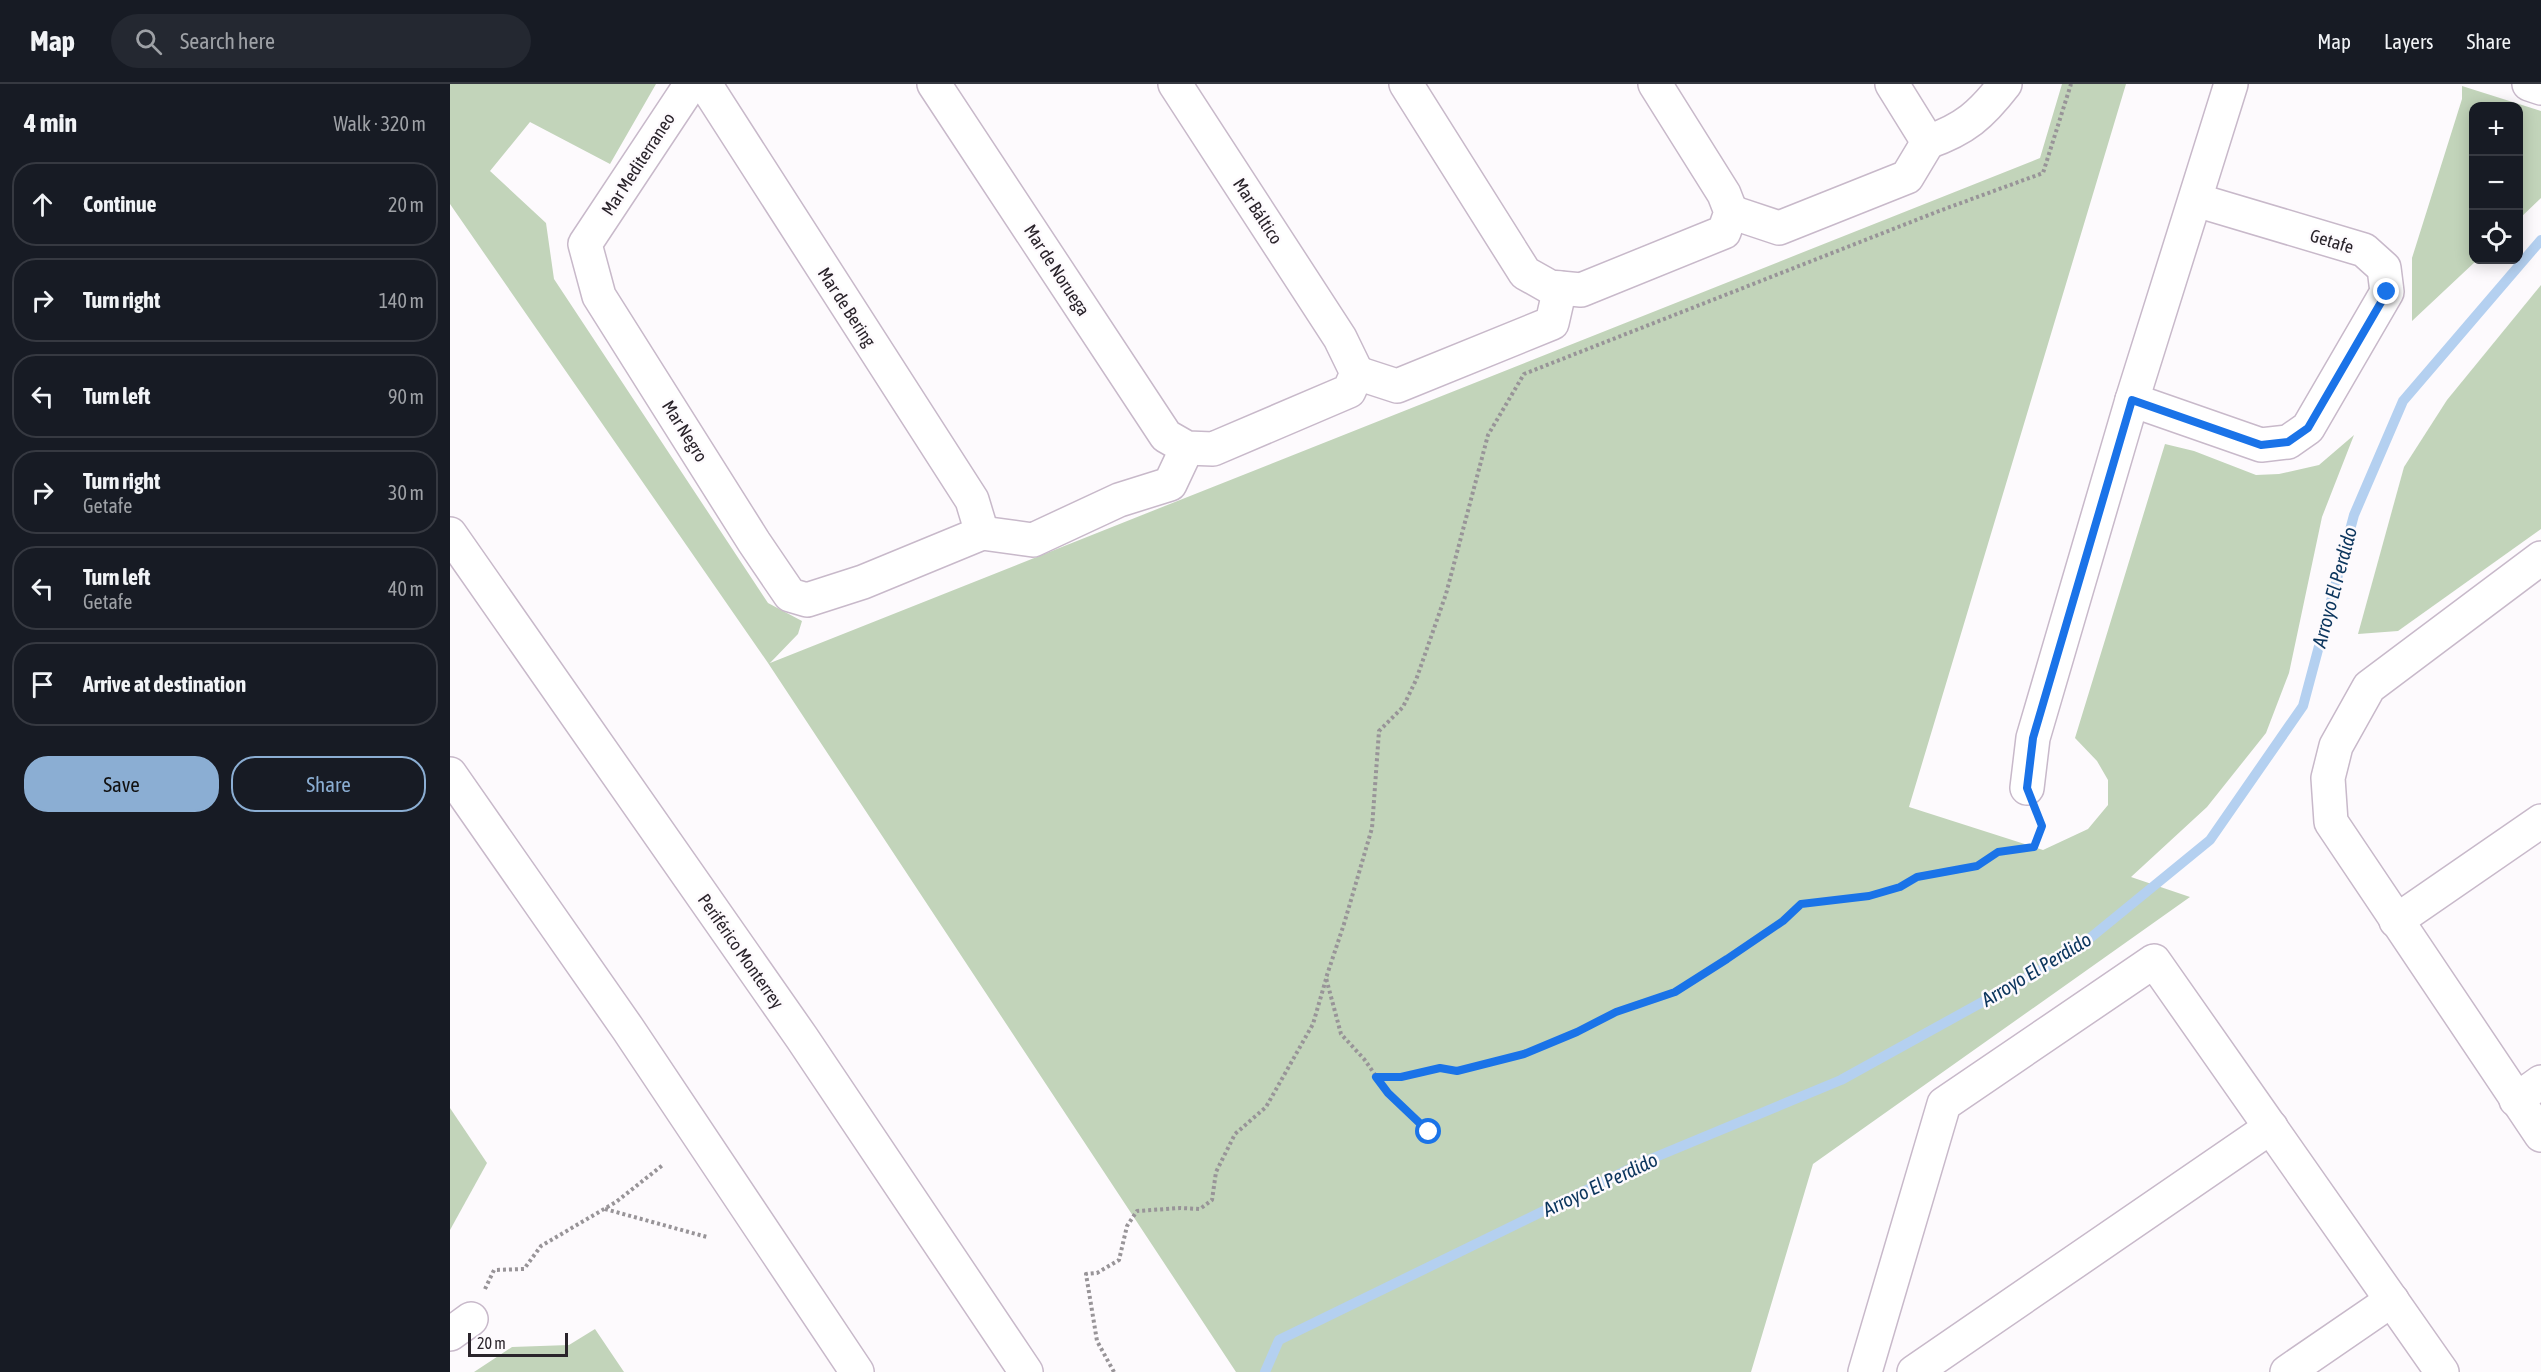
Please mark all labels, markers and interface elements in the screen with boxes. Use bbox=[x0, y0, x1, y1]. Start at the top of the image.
search box bbox=[111, 14, 531, 68]
text: Map bbox=[30, 25, 75, 57]
icon: search bbox=[132, 25, 165, 58]
text: Search here bbox=[180, 28, 275, 54]
text: Map bbox=[2317, 29, 2351, 53]
text: Layers bbox=[2384, 29, 2434, 53]
text: Share bbox=[2467, 29, 2511, 53]
map controls bbox=[2469, 102, 2523, 264]
button: + bbox=[2469, 102, 2523, 156]
text: 4 min bbox=[24, 108, 77, 138]
street label: Mar Mediterraneo bbox=[597, 109, 679, 219]
text: Walk · 320 m bbox=[334, 112, 426, 135]
button: − bbox=[2469, 156, 2523, 210]
street label: Mar Báltico bbox=[1229, 174, 1287, 248]
icon: ahead bbox=[26, 188, 59, 221]
text: Continue bbox=[83, 191, 157, 217]
text: 20 m bbox=[388, 193, 424, 216]
button: locate bbox=[2469, 210, 2523, 264]
street label: Mar de Noruega bbox=[1020, 221, 1094, 319]
street label: Getafe bbox=[2308, 224, 2356, 258]
street label: Mar de Bering bbox=[814, 264, 880, 351]
route end bbox=[2373, 278, 2399, 304]
icon: right bbox=[26, 284, 59, 317]
text: Turn right bbox=[83, 287, 160, 313]
text: 140 m bbox=[379, 289, 424, 312]
icon: left bbox=[26, 380, 59, 413]
text: Turn left bbox=[83, 383, 150, 409]
text: 90 m bbox=[388, 385, 424, 408]
street label: Mar Negro bbox=[658, 396, 712, 466]
text: Turn right bbox=[83, 468, 160, 494]
icon: right bbox=[26, 476, 59, 509]
text: 30 m bbox=[388, 481, 424, 504]
text: Getafe bbox=[83, 494, 132, 517]
water label: Arroyo El Perdido bbox=[2307, 524, 2361, 651]
text: Turn left bbox=[83, 564, 150, 590]
icon: left bbox=[26, 572, 59, 605]
text: 40 m bbox=[388, 577, 424, 600]
text: Getafe bbox=[83, 590, 132, 613]
icon: arrive bbox=[26, 668, 59, 701]
text: Arrive at destination bbox=[83, 671, 246, 697]
button: Save bbox=[24, 756, 219, 812]
button: Share bbox=[231, 756, 426, 812]
street label: Periférico Monterrey bbox=[694, 890, 788, 1012]
water label: Arroyo El Perdido bbox=[1976, 927, 2095, 1011]
route start bbox=[1415, 1118, 1441, 1144]
water label: Arroyo El Perdido bbox=[1538, 1147, 1661, 1221]
scale bar bbox=[468, 1330, 568, 1358]
text: 20 m bbox=[477, 1334, 506, 1352]

